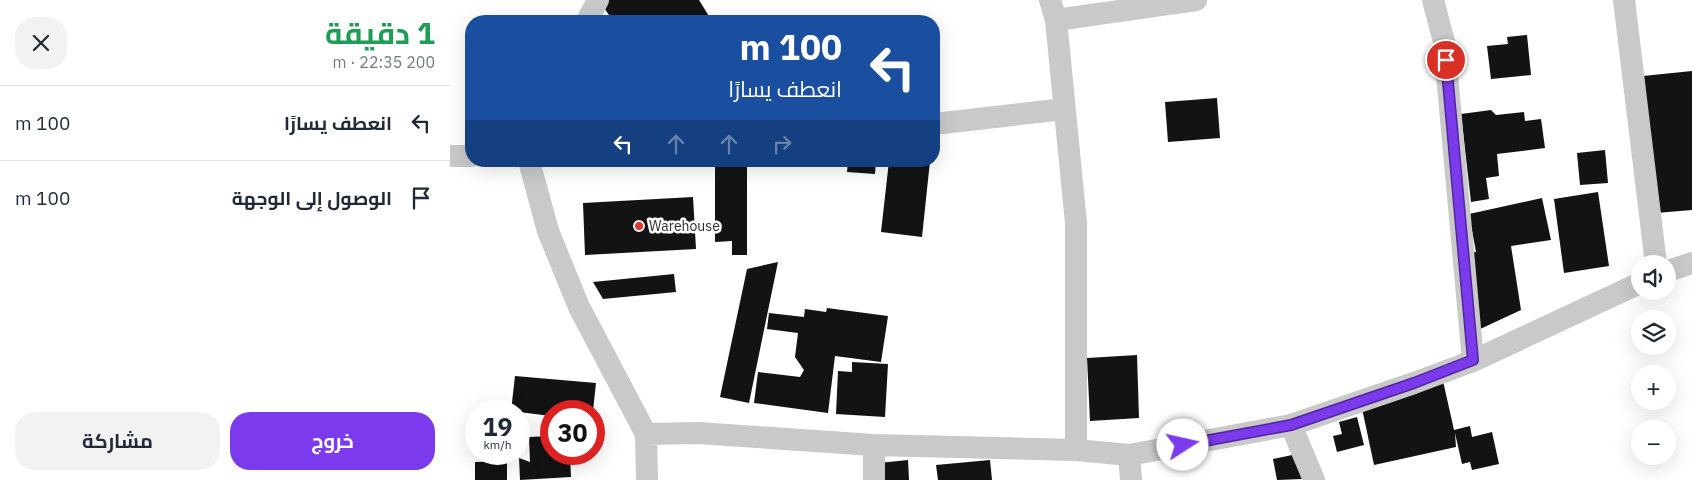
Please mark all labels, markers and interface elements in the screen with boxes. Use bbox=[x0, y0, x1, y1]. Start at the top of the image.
text: 1 دقيقة bbox=[325, 13, 435, 52]
button: close bbox=[15, 17, 67, 69]
text: 100 m bbox=[739, 24, 842, 70]
icon: left bbox=[860, 35, 925, 100]
pin bbox=[1425, 39, 1467, 81]
icon: arrive bbox=[1432, 46, 1460, 74]
text: 200 m · 22:35 bbox=[333, 52, 435, 72]
text: انعطف يسارًا bbox=[728, 74, 842, 103]
icon: left bbox=[407, 109, 435, 137]
text: 100 m bbox=[15, 111, 70, 135]
text: انعطف يسارًا bbox=[284, 111, 392, 135]
icon: left bbox=[609, 130, 637, 158]
icon: ahead bbox=[662, 130, 690, 158]
icon: ahead bbox=[715, 130, 743, 158]
icon: right bbox=[768, 130, 796, 158]
icon: arrive bbox=[407, 184, 435, 212]
text: 100 m bbox=[15, 186, 70, 210]
text: الوصول إلى الوجهة bbox=[232, 186, 392, 210]
place label: Warehouse bbox=[649, 217, 720, 235]
marker: Warehouse bbox=[633, 220, 645, 232]
map controls bbox=[1631, 255, 1676, 465]
button: sound bbox=[1631, 255, 1676, 300]
button: layers bbox=[1631, 310, 1676, 355]
button: + bbox=[1631, 365, 1676, 410]
speed limit sign: 30 bbox=[540, 400, 605, 465]
text: 19 bbox=[482, 410, 513, 443]
button: مشاركة bbox=[15, 412, 220, 470]
button: خروج bbox=[230, 412, 435, 470]
position arrow bbox=[1156, 418, 1208, 470]
button: − bbox=[1631, 420, 1676, 465]
text: km/h bbox=[483, 437, 512, 452]

